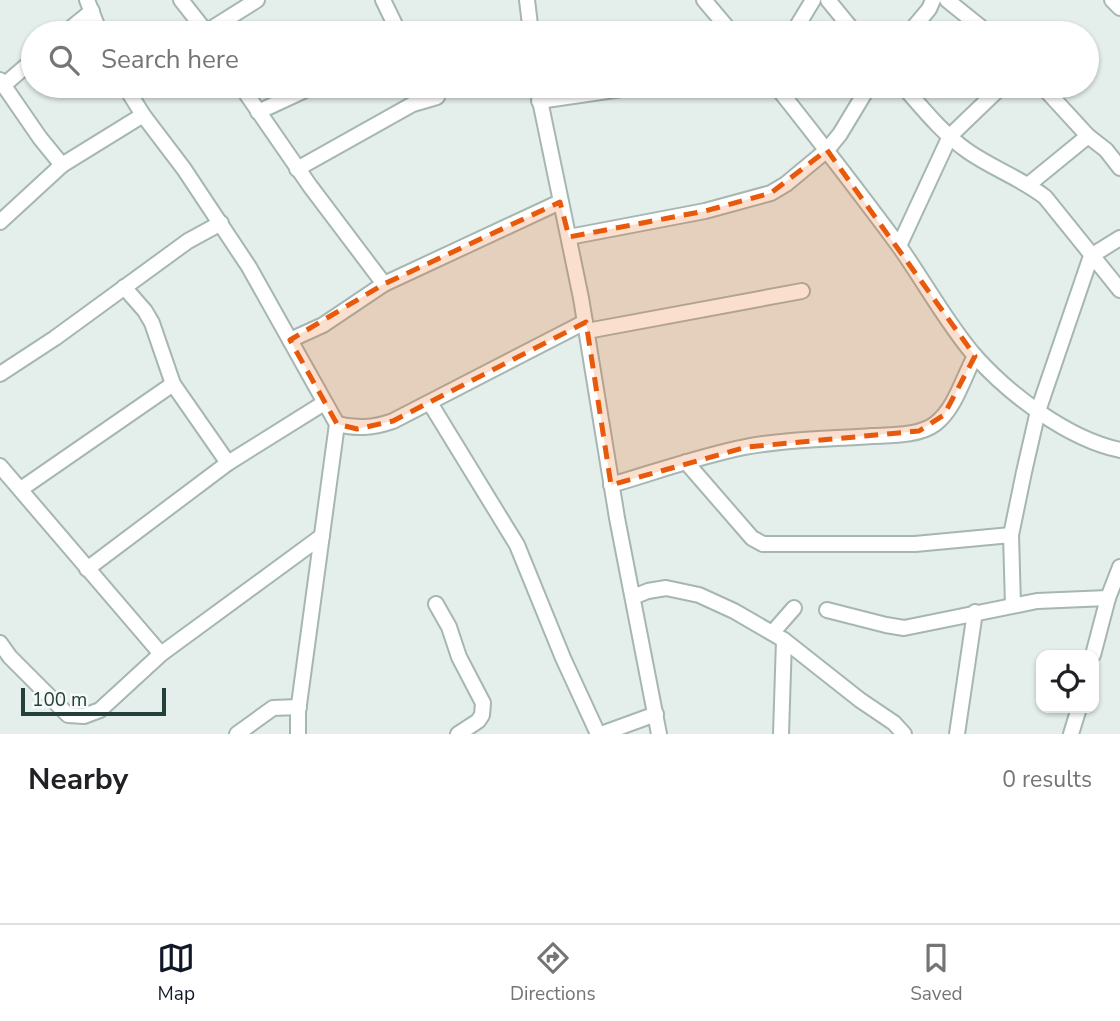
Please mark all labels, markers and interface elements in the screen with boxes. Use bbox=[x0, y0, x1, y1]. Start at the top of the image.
search box bbox=[21, 21, 1099, 98]
icon: search bbox=[45, 41, 83, 79]
text: Search here bbox=[101, 42, 239, 77]
map controls bbox=[1036, 650, 1099, 713]
button: locate bbox=[1036, 650, 1099, 713]
scale bar bbox=[21, 685, 166, 717]
text: 100 m bbox=[32, 687, 87, 713]
text: Nearby bbox=[28, 759, 128, 800]
text: 0 results bbox=[1002, 764, 1092, 795]
tab: Map bbox=[157, 939, 195, 1007]
tab: Directions bbox=[510, 939, 596, 1007]
tab: Saved bbox=[910, 939, 963, 1007]

